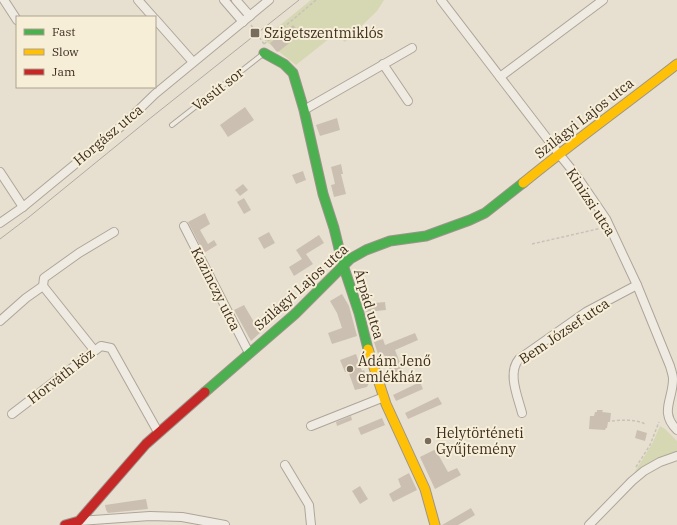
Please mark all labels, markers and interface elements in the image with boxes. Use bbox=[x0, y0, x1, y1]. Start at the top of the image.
legend bbox=[16, 16, 156, 88]
text: Fast bbox=[52, 24, 76, 39]
place label: Szigetszentmiklós bbox=[264, 24, 384, 42]
marker: Szigetszentmiklós bbox=[249, 27, 261, 39]
text: Slow bbox=[52, 44, 79, 59]
street label: Vasút sor bbox=[189, 63, 248, 115]
text: Jam bbox=[52, 64, 76, 79]
street label: Szilágyi Lajos utca bbox=[531, 73, 637, 162]
street label: Horgász utca bbox=[69, 100, 147, 169]
street label: Kinizsi utca bbox=[562, 165, 620, 240]
street label: Szilágyi Lajos utca bbox=[250, 240, 352, 334]
street label: Kazinczy utca bbox=[187, 244, 245, 334]
street label: Árpád utca bbox=[350, 266, 389, 342]
street label: Bem József utca bbox=[515, 294, 613, 368]
street label: Horváth köz bbox=[24, 344, 98, 408]
place label: Ádám Jenő emlékház bbox=[358, 351, 431, 386]
marker: Ádám Jenő emlékház bbox=[345, 364, 355, 374]
place label: Helytörténeti Gyűjtemény bbox=[436, 424, 524, 458]
marker: Helytörténeti Gyűjtemény bbox=[423, 436, 433, 446]

